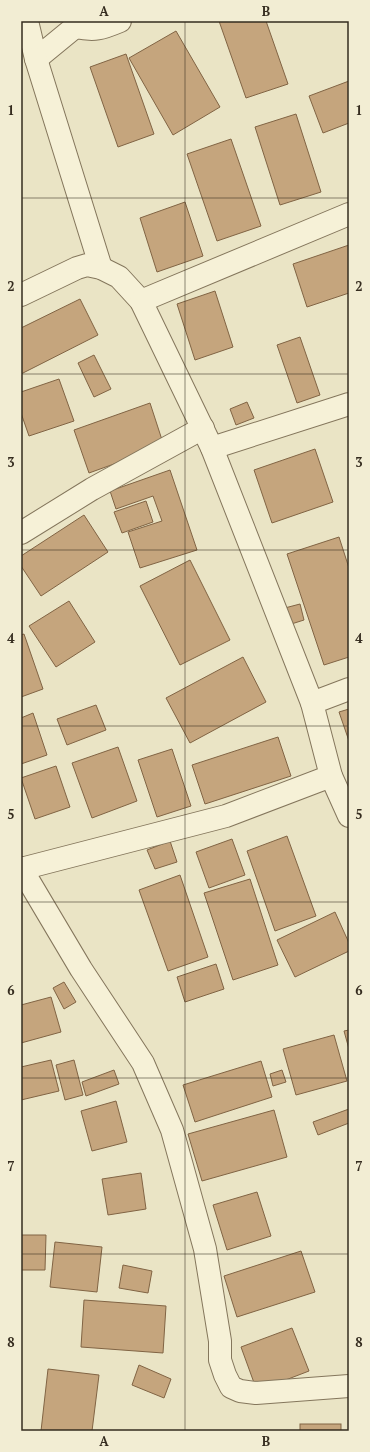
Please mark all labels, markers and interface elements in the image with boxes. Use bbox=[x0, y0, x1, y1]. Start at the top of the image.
text: A bbox=[99, 2, 109, 20]
text: B bbox=[262, 2, 270, 20]
text: 1 bbox=[7, 101, 15, 119]
text: 1 bbox=[355, 101, 363, 119]
text: 2 bbox=[7, 277, 15, 295]
text: 2 bbox=[355, 277, 363, 295]
text: 3 bbox=[7, 453, 15, 471]
text: 3 bbox=[355, 453, 363, 471]
text: 4 bbox=[7, 629, 15, 647]
text: 4 bbox=[355, 629, 363, 647]
text: 5 bbox=[7, 805, 15, 823]
text: 5 bbox=[355, 805, 363, 823]
text: 6 bbox=[7, 981, 15, 999]
text: 6 bbox=[355, 981, 363, 999]
text: 7 bbox=[7, 1157, 15, 1175]
text: 7 bbox=[355, 1157, 363, 1175]
text: 8 bbox=[7, 1333, 15, 1351]
text: 8 bbox=[355, 1333, 363, 1351]
text: A bbox=[99, 1432, 109, 1450]
text: B bbox=[262, 1432, 270, 1450]

